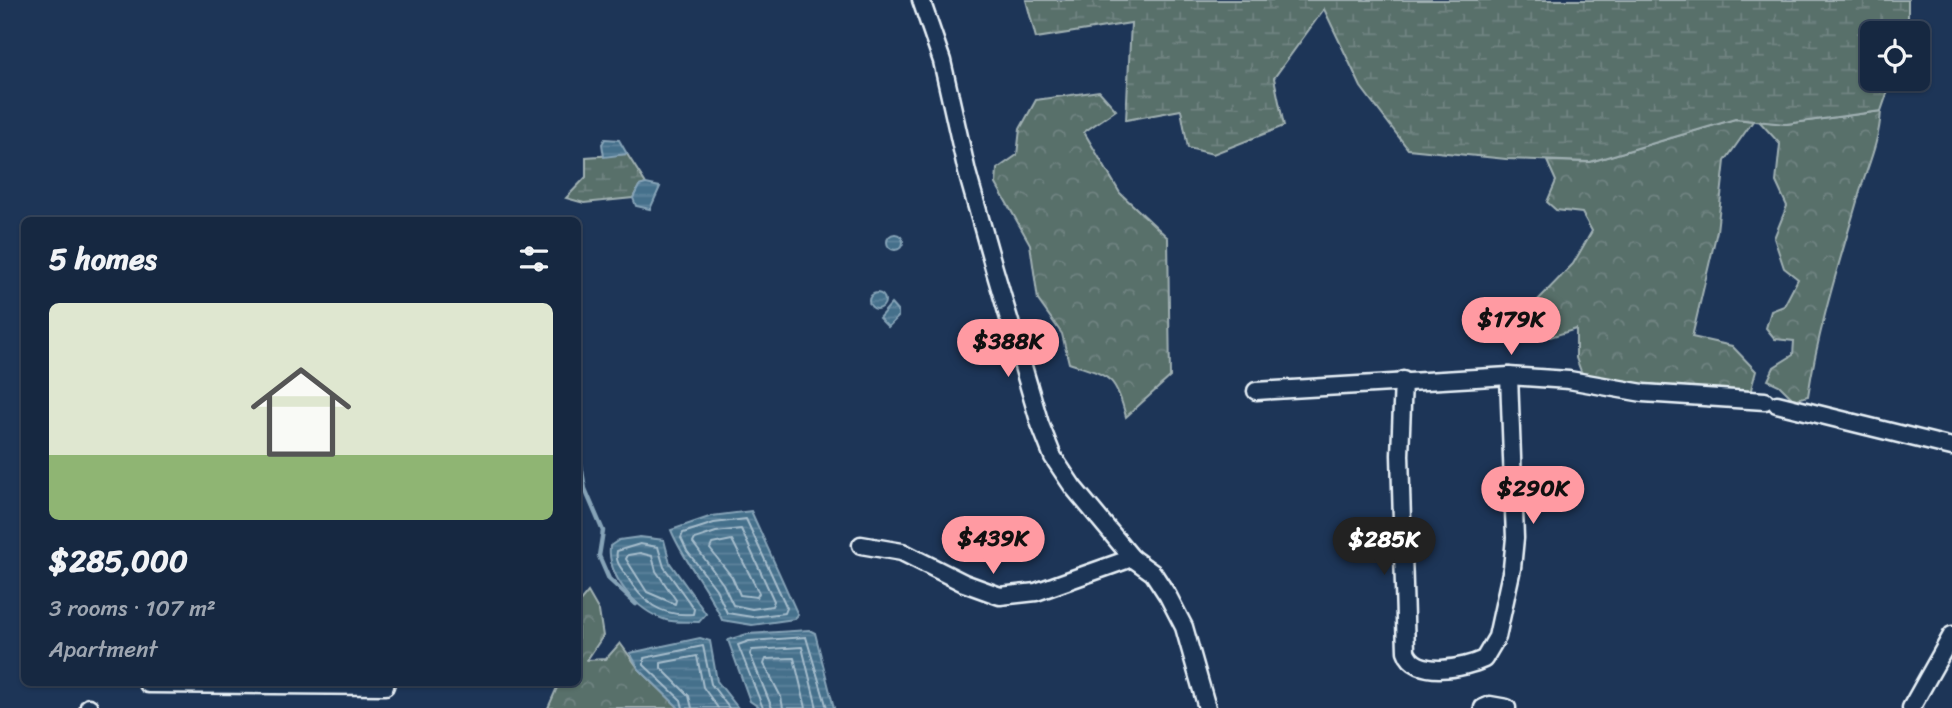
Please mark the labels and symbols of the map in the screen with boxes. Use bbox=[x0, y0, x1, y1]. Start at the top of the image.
pin: $179K bbox=[1462, 298, 1560, 357]
pin: $388K bbox=[959, 320, 1057, 379]
pin: $290K bbox=[1484, 466, 1582, 526]
pin: $439K bbox=[944, 516, 1042, 576]
pin: $285K bbox=[1335, 518, 1433, 577]

